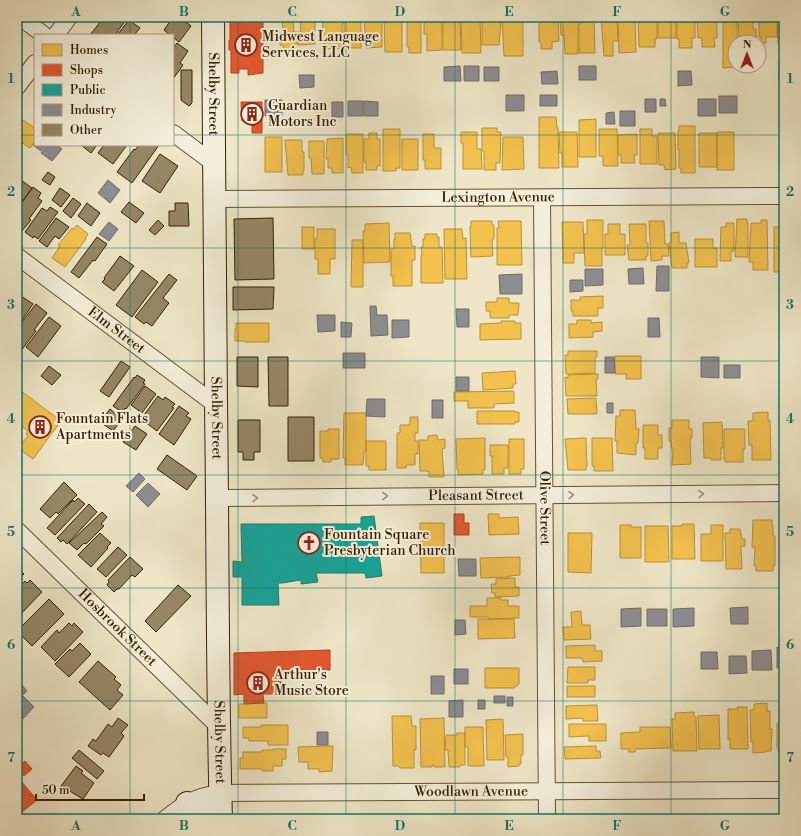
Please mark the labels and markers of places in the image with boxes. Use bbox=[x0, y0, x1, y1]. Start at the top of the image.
place label: Midwest Language Services, LLC bbox=[262, 28, 379, 62]
building icon: Midwest Language Services, LLC bbox=[233, 32, 259, 58]
place label: Guardian Motors Inc bbox=[268, 97, 337, 131]
building icon: Guardian Motors Inc bbox=[239, 101, 265, 127]
place label: Fountain Flats Apartments bbox=[55, 410, 148, 444]
building icon: Fountain Flats Apartments bbox=[27, 414, 53, 440]
place label: Fountain Square Presbyterian Church bbox=[324, 526, 456, 560]
church icon: Fountain Square Presbyterian Church bbox=[296, 530, 322, 556]
place label: Arthur's Music Store bbox=[273, 666, 349, 700]
building icon: Arthur's Music Store bbox=[245, 670, 271, 696]

